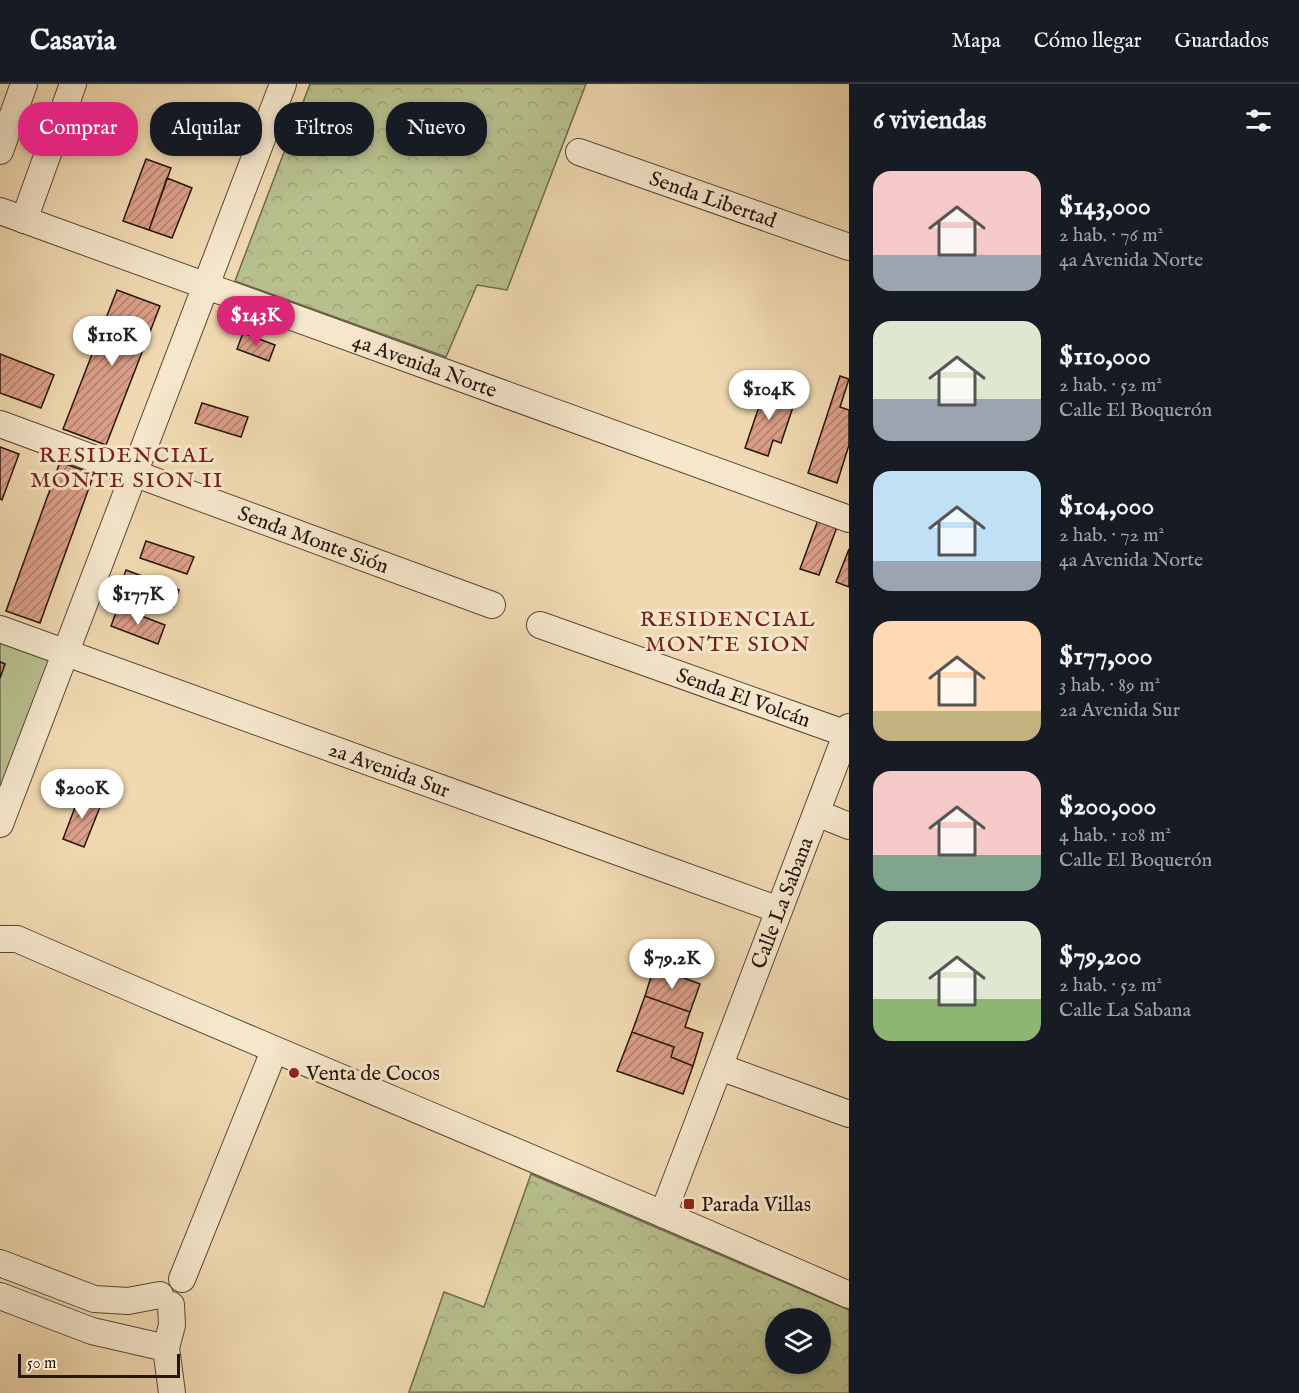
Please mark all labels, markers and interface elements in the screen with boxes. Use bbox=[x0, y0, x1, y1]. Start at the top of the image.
text: Casavia bbox=[30, 24, 116, 59]
text: Mapa bbox=[952, 28, 1001, 55]
text: Cómo llegar bbox=[1034, 28, 1141, 55]
text: Guardados bbox=[1174, 28, 1269, 55]
chip: Comprar bbox=[18, 102, 138, 156]
chip: Alquilar bbox=[150, 102, 262, 156]
chip: Filtros bbox=[274, 102, 374, 156]
chip: Nuevo bbox=[386, 102, 487, 156]
text: 6 viviendas bbox=[873, 104, 986, 137]
icon: filters bbox=[1242, 104, 1275, 137]
street label: Senda Libertad bbox=[645, 166, 780, 236]
text: $143,000 bbox=[1059, 190, 1151, 223]
icon: home bbox=[921, 195, 993, 267]
text: 2 hab. · 76 m² bbox=[1059, 223, 1163, 248]
text: 4a Avenida Norte bbox=[1059, 248, 1203, 273]
pin: $143K bbox=[214, 296, 298, 347]
text: $143K bbox=[231, 303, 281, 328]
pin: $110K bbox=[70, 316, 154, 367]
text: $110K bbox=[87, 323, 137, 348]
street label: 4a Avenida Norte bbox=[349, 328, 501, 405]
text: $110,000 bbox=[1059, 340, 1151, 373]
icon: home bbox=[921, 345, 993, 417]
pin: $104K bbox=[727, 370, 811, 421]
text: 2 hab. · 52 m² bbox=[1059, 373, 1162, 398]
text: $104K bbox=[743, 377, 795, 402]
text: Calle El Boquerón bbox=[1059, 398, 1212, 423]
district label: RESIDENCIAL MONTE SION II bbox=[30, 442, 224, 495]
text: $104,000 bbox=[1059, 490, 1154, 523]
icon: home bbox=[921, 495, 993, 567]
street label: Senda Monte Sión bbox=[234, 501, 392, 581]
text: 2 hab. · 72 m² bbox=[1059, 523, 1164, 548]
text: 4a Avenida Norte bbox=[1059, 548, 1203, 573]
pin: $177K bbox=[96, 575, 180, 626]
text: $177K bbox=[112, 582, 164, 607]
district label: RESIDENCIAL MONTE SION bbox=[640, 606, 816, 659]
text: $177,000 bbox=[1059, 640, 1153, 673]
icon: home bbox=[921, 645, 993, 717]
street label: Senda El Volcán bbox=[672, 662, 814, 735]
text: 3 hab. · 89 m² bbox=[1059, 673, 1160, 698]
text: 2a Avenida Sur bbox=[1059, 698, 1180, 723]
street label: 2a Avenida Sur bbox=[325, 737, 454, 805]
pin: $200K bbox=[40, 769, 124, 820]
text: $200K bbox=[55, 776, 109, 801]
text: $200,000 bbox=[1059, 790, 1156, 823]
icon: home bbox=[921, 795, 993, 867]
text: 4 hab. · 108 m² bbox=[1059, 823, 1171, 848]
street label: Calle La Sabana bbox=[746, 833, 821, 973]
text: Calle El Boquerón bbox=[1059, 848, 1212, 873]
pin: $79.2K bbox=[623, 939, 721, 990]
text: $79,200 bbox=[1059, 940, 1142, 973]
icon: home bbox=[921, 945, 993, 1017]
text: $79.2K bbox=[643, 946, 701, 971]
text: 2 hab. · 52 m² bbox=[1059, 973, 1162, 998]
text: Calle La Sabana bbox=[1059, 998, 1191, 1023]
place label: Venta de Cocos bbox=[305, 1061, 440, 1088]
marker: Venta de Cocos bbox=[287, 1066, 301, 1080]
place label: Parada Villas bbox=[701, 1192, 811, 1219]
marker: Parada Villas bbox=[682, 1197, 696, 1211]
map controls bbox=[765, 1308, 831, 1374]
button: layers bbox=[765, 1308, 831, 1374]
scale bar bbox=[18, 1351, 180, 1378]
text: 50 m bbox=[27, 1354, 56, 1374]

